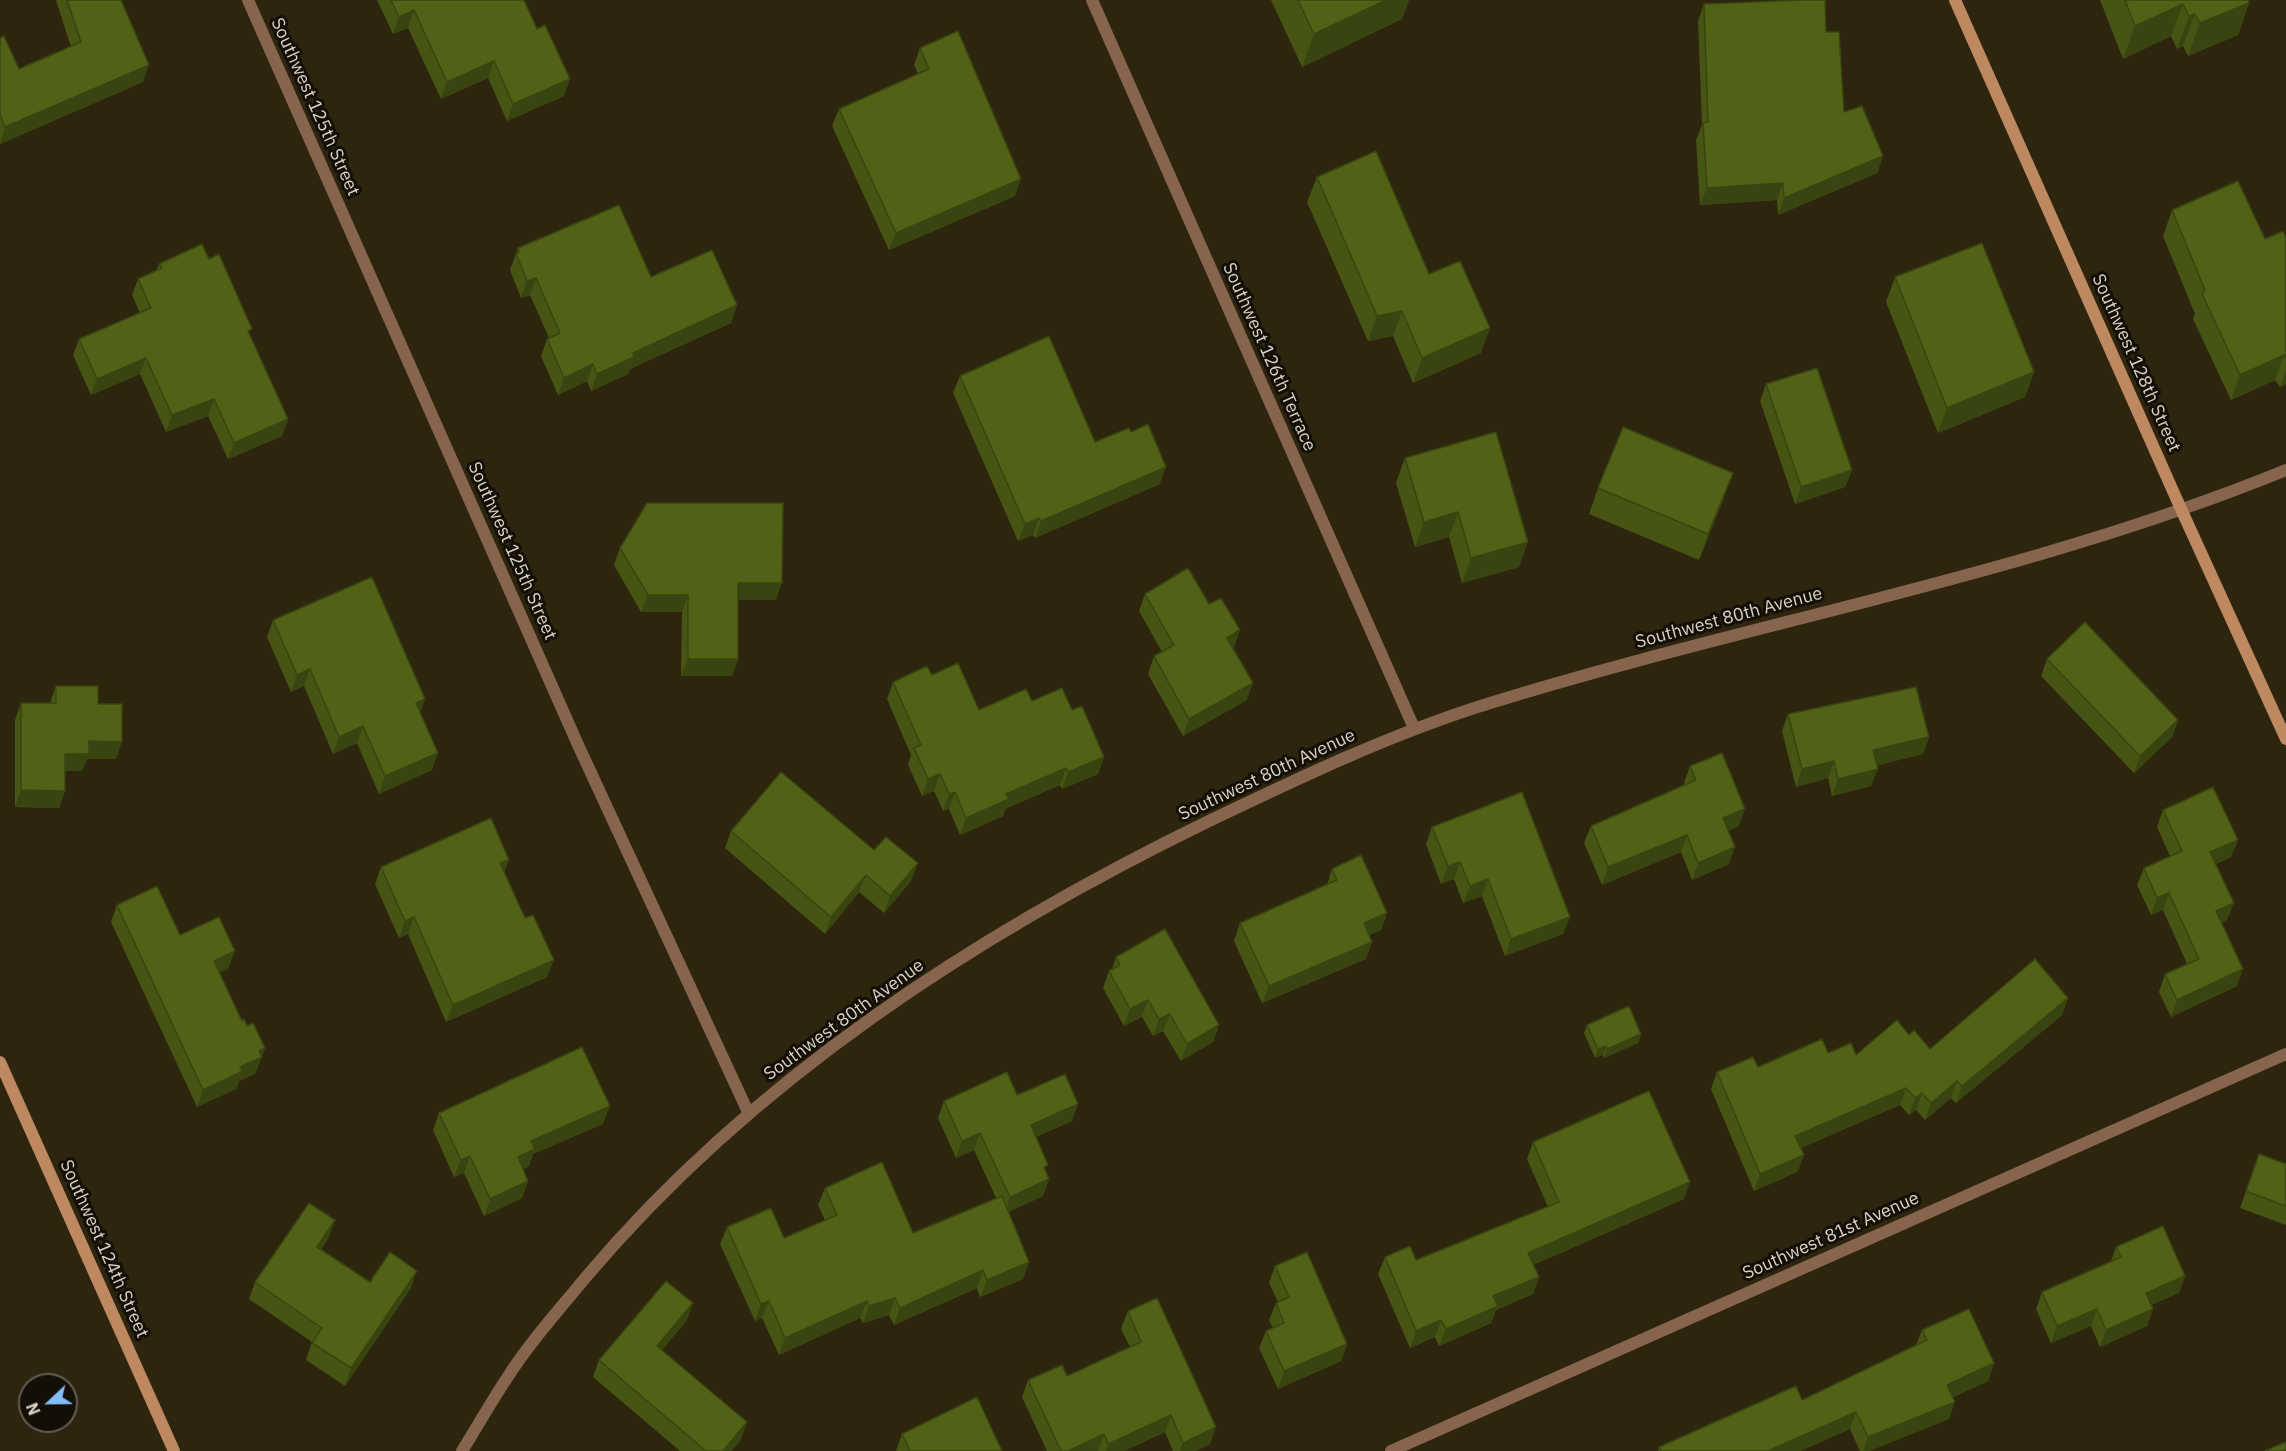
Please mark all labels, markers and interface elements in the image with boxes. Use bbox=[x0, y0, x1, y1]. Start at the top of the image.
street label: Southwest 125th Street bbox=[266, 15, 364, 199]
street label: Southwest 126th Terrace bbox=[1218, 260, 1320, 454]
street label: Southwest 128th Street bbox=[2087, 271, 2185, 455]
street label: Southwest 125th Street bbox=[463, 459, 561, 643]
street label: Southwest 80th Avenue bbox=[1633, 583, 1825, 653]
street label: Southwest 80th Avenue bbox=[1175, 725, 1359, 825]
street label: Southwest 80th Avenue bbox=[760, 955, 928, 1085]
street label: Southwest 124th Street bbox=[55, 1157, 153, 1341]
street label: Southwest 81st Avenue bbox=[1739, 1187, 1923, 1285]
north arrow bbox=[18, 1373, 78, 1433]
text: N bbox=[22, 1400, 45, 1418]

